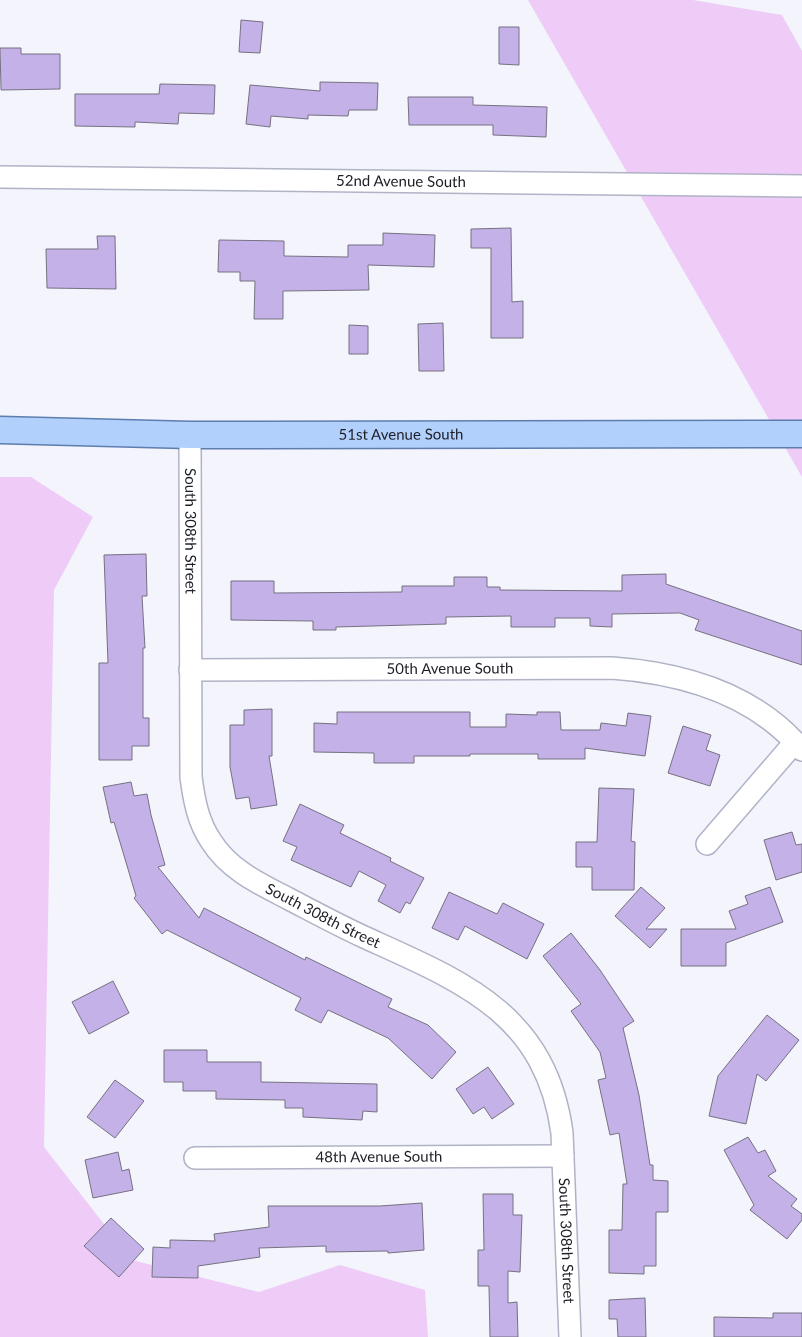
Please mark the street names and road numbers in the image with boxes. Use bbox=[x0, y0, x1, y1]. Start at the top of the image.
street label: 52nd Avenue South bbox=[336, 171, 466, 190]
street label: 51st Avenue South bbox=[338, 425, 463, 443]
street label: South 308th Street bbox=[182, 468, 200, 595]
street label: 50th Avenue South bbox=[387, 658, 513, 677]
street label: South 308th Street bbox=[263, 879, 384, 951]
street label: 48th Avenue South bbox=[316, 1147, 442, 1165]
street label: South 308th Street bbox=[556, 1177, 579, 1304]

